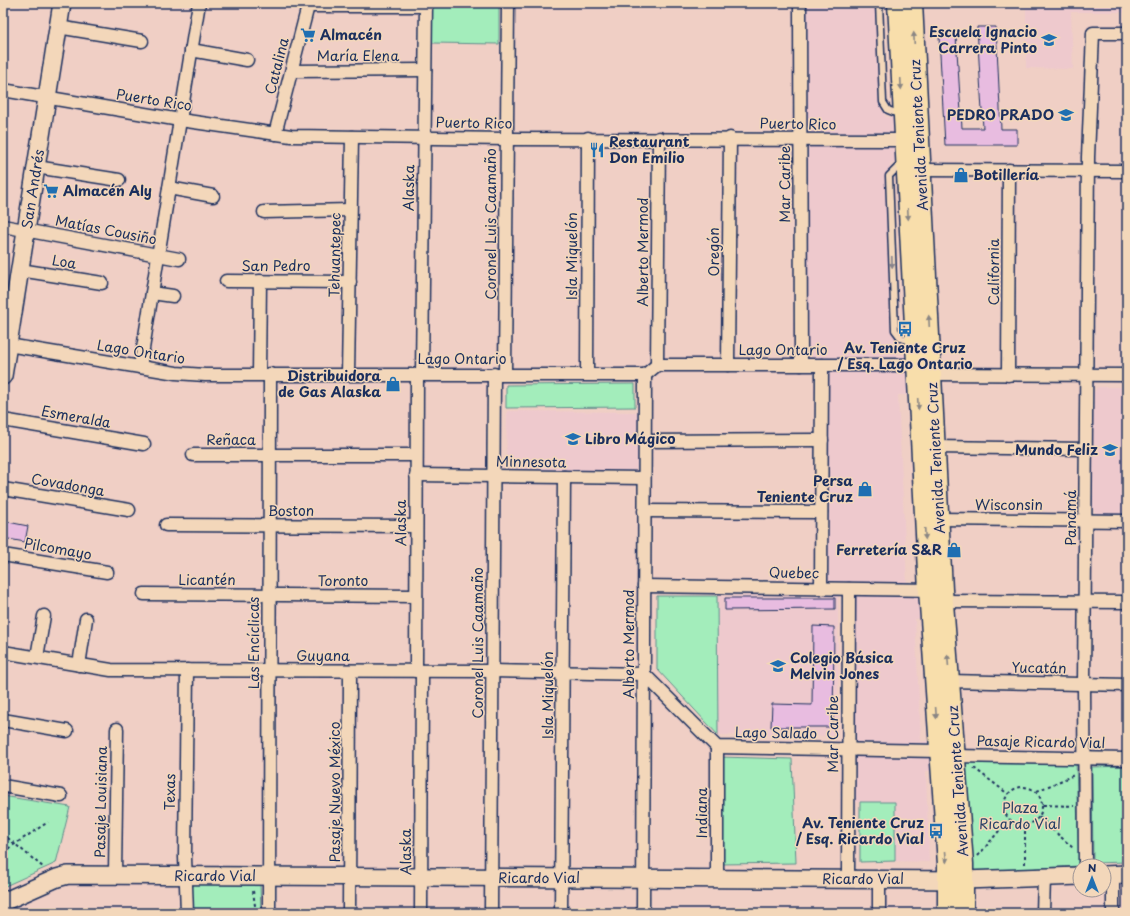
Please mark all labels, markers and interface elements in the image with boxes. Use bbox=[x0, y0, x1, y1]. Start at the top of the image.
place label: Escuela Ignacio Carrera Pinto bbox=[929, 21, 1037, 58]
place label: Almacén bbox=[320, 24, 382, 45]
supermarket icon: Almacén bbox=[299, 26, 317, 44]
school or university icon: Escuela Ignacio Carrera Pinto bbox=[1040, 31, 1058, 49]
one-way arrow bbox=[911, 32, 918, 44]
street label: Catalina bbox=[259, 35, 294, 97]
street label: María Elena bbox=[317, 45, 399, 66]
street label: Avenida Teniente Cruz bbox=[904, 58, 933, 211]
one-way arrow bbox=[898, 78, 904, 91]
street label: Puerto Rico bbox=[115, 83, 194, 116]
place label: PEDRO PRADO bbox=[947, 104, 1054, 125]
school or university icon: PEDRO PRADO bbox=[1057, 106, 1075, 124]
street label: Puerto Rico bbox=[436, 111, 513, 134]
street label: Puerto Rico bbox=[760, 112, 837, 135]
place label: Restaurant Don Emilio bbox=[609, 131, 690, 168]
restaurant icon: Restaurant Don Emilio bbox=[588, 141, 606, 159]
street label: Mar Caribe bbox=[774, 145, 795, 223]
street label: San Andrés bbox=[16, 148, 49, 230]
street label: Coronel Luis Caamaño bbox=[480, 148, 501, 300]
street label: Alaska bbox=[398, 164, 419, 211]
place label: Botillería bbox=[973, 164, 1040, 185]
shop icon: Botillería bbox=[952, 166, 970, 184]
place label: Almacén Aly bbox=[63, 180, 152, 201]
supermarket icon: Almacén Aly bbox=[42, 182, 60, 200]
street label: Alberto Mermod bbox=[632, 197, 653, 307]
one-way arrow bbox=[904, 208, 911, 220]
street label: Matías Cousiño bbox=[54, 209, 159, 250]
street label: Tehuantepec bbox=[323, 212, 346, 298]
street label: Isla Miquelón bbox=[561, 212, 582, 300]
street label: Oregón bbox=[703, 227, 724, 277]
street label: California bbox=[983, 238, 1004, 305]
street label: Loa bbox=[50, 249, 78, 274]
street label: San Pedro bbox=[242, 255, 311, 276]
one-way arrow bbox=[889, 256, 896, 268]
one-way arrow bbox=[925, 315, 932, 327]
bus stop icon: Av. Teniente Cruz / Esq. Lago Ontario bbox=[896, 320, 914, 338]
street label: Lago Ontario bbox=[95, 334, 187, 369]
place label: Av. Teniente Cruz / Esq. Lago Ontario bbox=[837, 337, 972, 374]
street label: Lago Ontario bbox=[738, 339, 828, 360]
street label: Lago Ontario bbox=[417, 348, 507, 369]
place label: Distribuidora de Gas Alaska bbox=[278, 365, 381, 402]
shop icon: Distribuidora de Gas Alaska bbox=[384, 375, 402, 393]
street label: Avenida Teniente Cruz bbox=[921, 381, 950, 534]
one-way arrow bbox=[914, 398, 921, 410]
street label: Esmeralda bbox=[40, 400, 113, 433]
place label: Libro Mágico bbox=[585, 428, 676, 449]
street label: Reñaca bbox=[206, 429, 256, 450]
school or university icon: Libro Mágico bbox=[564, 430, 582, 448]
place label: Mundo Feliz bbox=[1015, 439, 1098, 460]
school or university icon: Mundo Feliz bbox=[1101, 441, 1119, 459]
street label: Minnesota bbox=[496, 450, 567, 473]
street label: Covadonga bbox=[30, 468, 107, 501]
place label: Persa Teniente Cruz bbox=[757, 470, 853, 507]
shop icon: Persa Teniente Cruz bbox=[856, 480, 874, 498]
street label: Panamá bbox=[1060, 490, 1081, 546]
street label: Wisconsin bbox=[975, 494, 1043, 515]
street label: Boston bbox=[268, 500, 314, 521]
street label: Alaska bbox=[390, 500, 411, 546]
one-way arrow bbox=[921, 528, 928, 540]
street label: Pilcomayo bbox=[23, 532, 94, 565]
place label: Ferretería S&R bbox=[836, 539, 942, 560]
shop icon: Ferretería S&R bbox=[945, 541, 963, 559]
street label: Quebec bbox=[769, 562, 819, 583]
street label: Coronel Luis Caamaño bbox=[467, 567, 488, 719]
street label: Licantén bbox=[178, 569, 236, 590]
street label: Toronto bbox=[318, 570, 368, 591]
street label: Alberto Mermod bbox=[618, 589, 639, 699]
street label: Las Encíclicas bbox=[243, 597, 264, 689]
street label: Guyana bbox=[296, 645, 350, 666]
place label: Colegio Básica Melvin Jones bbox=[790, 647, 894, 684]
street label: Isla Miquelón bbox=[537, 651, 558, 739]
one-way arrow bbox=[945, 654, 952, 666]
school or university icon: Colegio Básica Melvin Jones bbox=[769, 657, 787, 675]
street label: Yucatán bbox=[1011, 657, 1067, 678]
street label: Mar Caribe bbox=[822, 695, 843, 773]
street label: Avenida Teniente Cruz bbox=[942, 704, 973, 857]
one-way arrow bbox=[932, 707, 939, 719]
street label: Pasaje Nuevo México bbox=[324, 721, 345, 862]
street label: Lago Salado bbox=[735, 721, 818, 744]
street label: Pasaje Ricardo Vial bbox=[976, 730, 1106, 753]
street label: Pasaje Louisiana bbox=[89, 746, 112, 858]
street label: Texas bbox=[159, 773, 180, 811]
street label: Indiana bbox=[691, 787, 712, 839]
park label: Plaza Ricardo Vial bbox=[979, 797, 1061, 834]
place label: Av. Teniente Cruz / Esq. Ricardo Vial bbox=[795, 812, 924, 849]
bus stop icon: Av. Teniente Cruz / Esq. Ricardo Vial bbox=[927, 822, 945, 840]
street label: Alaska bbox=[395, 829, 416, 875]
one-way arrow bbox=[943, 851, 950, 863]
north arrow bbox=[1072, 858, 1112, 898]
text: N bbox=[1088, 859, 1097, 876]
street label: Ricardo Vial bbox=[174, 865, 256, 886]
street label: Ricardo Vial bbox=[498, 867, 580, 888]
street label: Ricardo Vial bbox=[822, 868, 904, 889]

